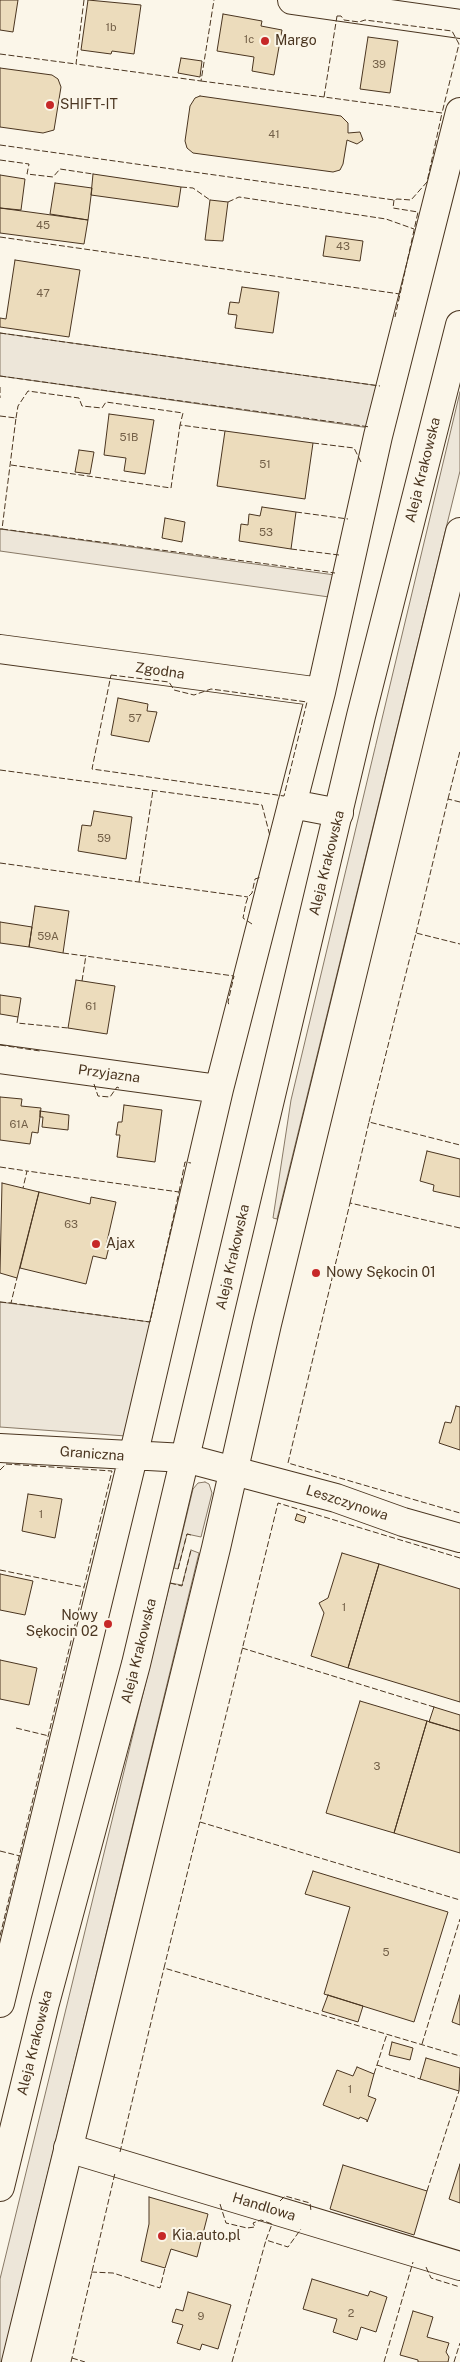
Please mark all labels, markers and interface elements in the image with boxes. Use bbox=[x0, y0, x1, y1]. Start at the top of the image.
house number: 1b bbox=[105, 21, 117, 35]
house number: 1c bbox=[244, 33, 254, 47]
place label: Margo bbox=[275, 33, 317, 49]
marker: Margo bbox=[259, 35, 271, 47]
house number: 39 bbox=[372, 58, 386, 72]
place label: SHIFT-IT bbox=[60, 97, 118, 113]
marker: SHIFT-IT bbox=[44, 99, 56, 111]
house number: 41 bbox=[268, 128, 280, 142]
house number: 45 bbox=[36, 219, 50, 233]
house number: 43 bbox=[336, 240, 350, 254]
house number: 47 bbox=[36, 287, 50, 301]
street label: Aleja Krakowska bbox=[402, 416, 444, 524]
house number: 51B bbox=[120, 431, 138, 445]
house number: 51 bbox=[259, 458, 271, 472]
house number: 53 bbox=[259, 526, 273, 540]
street label: Zgodna bbox=[134, 659, 186, 683]
house number: 57 bbox=[128, 712, 142, 726]
street label: Aleja Krakowska bbox=[306, 809, 348, 917]
house number: 59 bbox=[97, 832, 111, 846]
house number: 59A bbox=[37, 930, 59, 944]
house number: 61 bbox=[85, 1000, 97, 1014]
street label: Przyjazna bbox=[77, 1061, 141, 1087]
house number: 61A bbox=[9, 1118, 29, 1132]
street label: Aleja Krakowska bbox=[213, 1203, 253, 1311]
house number: 63 bbox=[64, 1218, 78, 1232]
place label: Ajax bbox=[106, 1236, 135, 1252]
marker: Ajax bbox=[90, 1238, 102, 1250]
place label: Nowy Sękocin 01 bbox=[326, 1265, 436, 1281]
marker: Nowy Sękocin 01 bbox=[310, 1267, 322, 1279]
street label: Graniczna bbox=[59, 1443, 125, 1465]
street label: Leszczynowa bbox=[304, 1482, 390, 1524]
house number: 1 bbox=[39, 1508, 43, 1522]
street label: Aleja Krakowska bbox=[118, 1597, 160, 1705]
house number: 1 bbox=[342, 1601, 346, 1615]
place label: Nowy Sękocin 02 bbox=[26, 1608, 98, 1640]
marker: Nowy Sękocin 02 bbox=[102, 1618, 114, 1630]
house number: 3 bbox=[374, 1760, 380, 1774]
house number: 5 bbox=[382, 1946, 390, 1960]
street label: Aleja Krakowska bbox=[14, 1989, 56, 2097]
house number: 1 bbox=[348, 2083, 352, 2097]
street label: Handlowa bbox=[230, 2189, 298, 2225]
place label: Kia.auto.pl bbox=[172, 2228, 241, 2244]
marker: Kia.auto.pl bbox=[156, 2230, 168, 2242]
house number: 2 bbox=[348, 2307, 354, 2321]
house number: 9 bbox=[198, 2310, 204, 2324]

